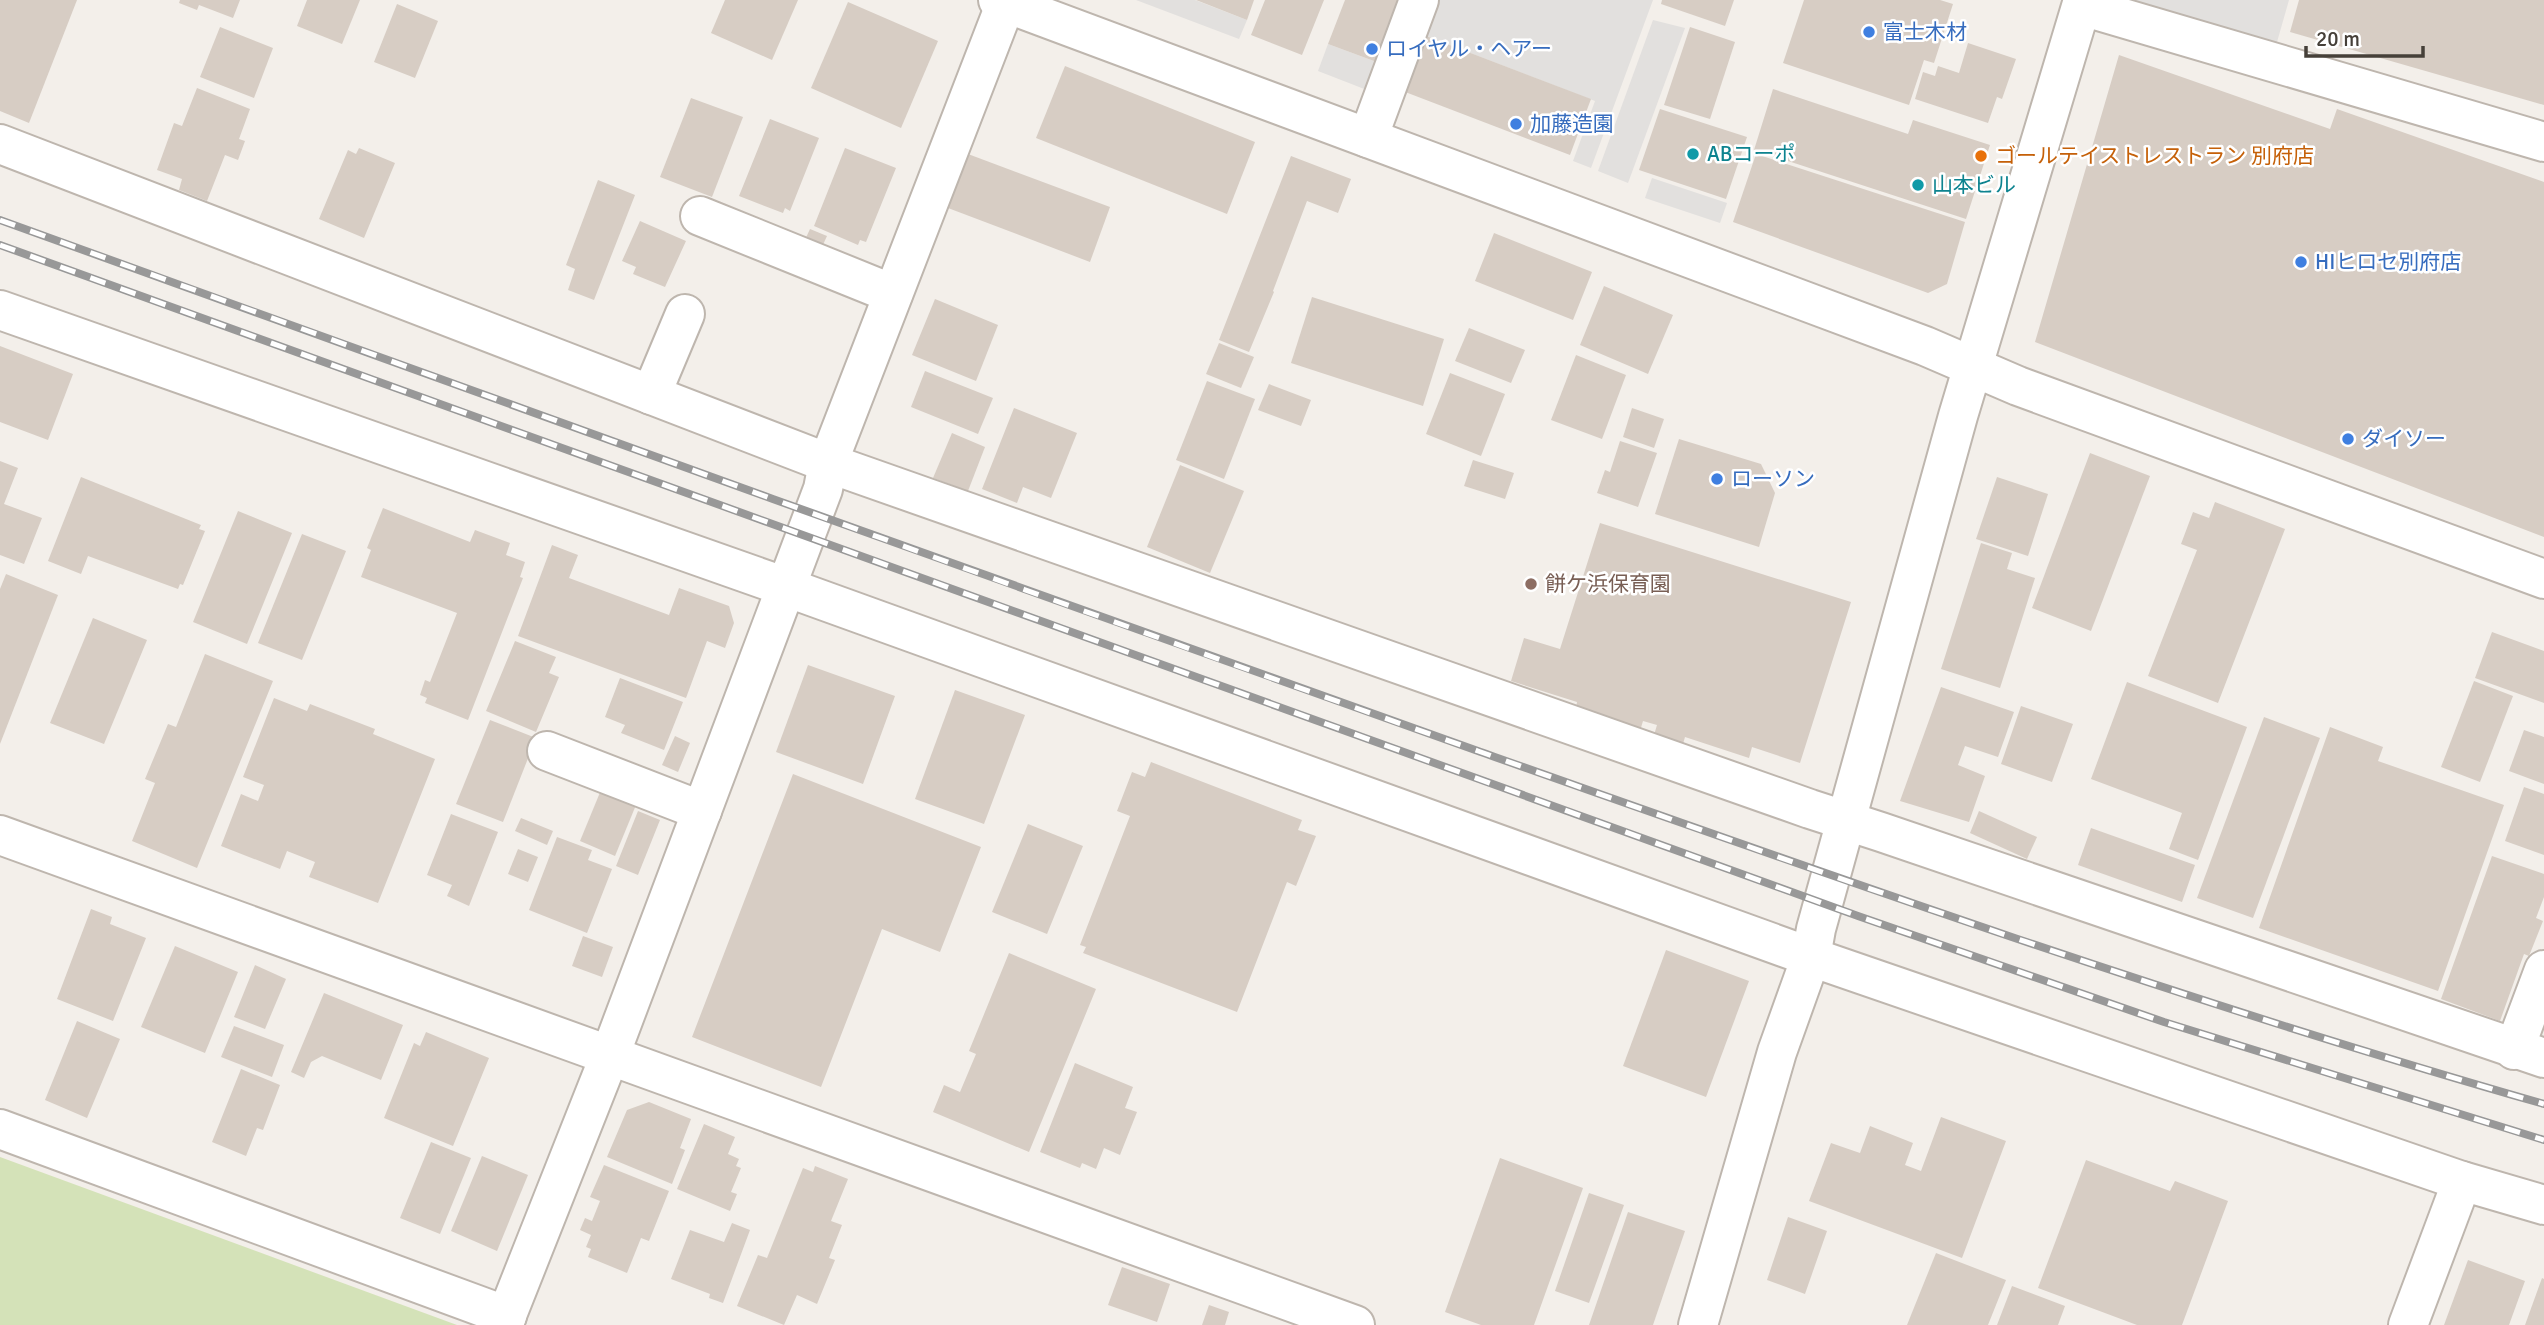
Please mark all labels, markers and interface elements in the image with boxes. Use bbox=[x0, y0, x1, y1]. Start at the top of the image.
scale bar bbox=[2306, 14, 2423, 58]
place label: 富士木材 bbox=[1883, 19, 1967, 45]
marker: 富士木材 bbox=[1861, 24, 1877, 40]
text: 20 m bbox=[2316, 26, 2360, 52]
place label: ロイヤル・ヘアー bbox=[1386, 36, 1552, 62]
marker: ロイヤル・ヘアー bbox=[1364, 41, 1380, 57]
place label: 加藤造園 bbox=[1530, 111, 1614, 137]
marker: 加藤造園 bbox=[1508, 116, 1524, 132]
place label: ABコーポ bbox=[1707, 141, 1796, 167]
place label: ゴールテイストレストラン 別府店 bbox=[1995, 143, 2314, 169]
marker: ABコーポ bbox=[1685, 146, 1701, 162]
marker: ゴールテイストレストラン 別府店 bbox=[1973, 148, 1989, 164]
place label: 山本ビル bbox=[1932, 172, 2016, 198]
marker: 山本ビル bbox=[1910, 177, 1926, 193]
place label: HIヒロセ別府店 bbox=[2315, 249, 2461, 275]
marker: HIヒロセ別府店 bbox=[2293, 254, 2309, 270]
place label: ダイソー bbox=[2362, 426, 2446, 452]
marker: ダイソー bbox=[2340, 431, 2356, 447]
place label: ローソン bbox=[1731, 466, 1815, 492]
marker: ローソン bbox=[1709, 471, 1725, 487]
place label: 餅ケ浜保育園 bbox=[1545, 571, 1671, 597]
marker: 餅ケ浜保育園 bbox=[1523, 576, 1539, 592]

